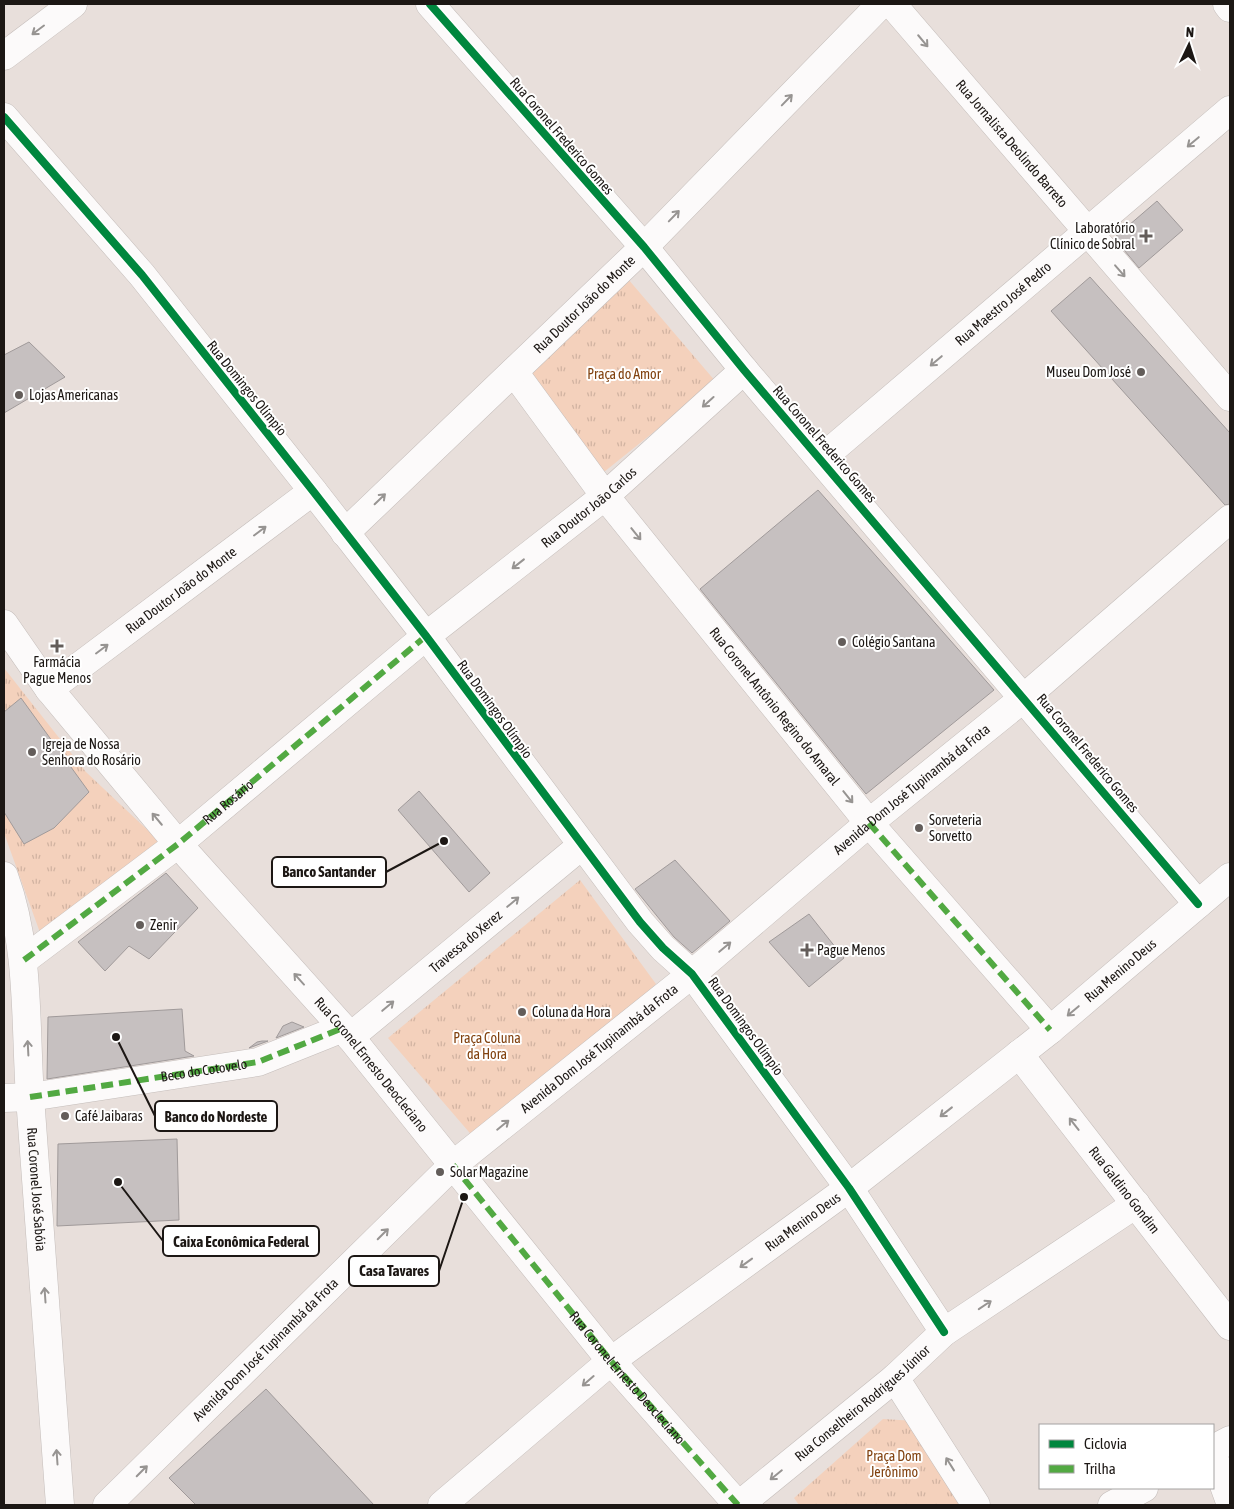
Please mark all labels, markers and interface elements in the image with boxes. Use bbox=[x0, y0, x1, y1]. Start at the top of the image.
north arrow bbox=[1164, 20, 1214, 70]
text: N bbox=[1185, 24, 1195, 40]
one-way arrow bbox=[31, 25, 45, 35]
one-way arrow bbox=[918, 34, 929, 47]
street label: Rua Coronel Frederico Gomes bbox=[507, 74, 617, 198]
street label: Rua Jornalista Deolindo Barreto bbox=[953, 76, 1071, 211]
one-way arrow bbox=[781, 94, 793, 106]
one-way arrow bbox=[1187, 136, 1200, 147]
one-way arrow bbox=[668, 210, 680, 223]
place label: Laboratório Clínico de Sobral bbox=[1050, 220, 1135, 252]
marker: Laboratório Clínico de Sobral bbox=[1139, 229, 1153, 243]
street label: Rua Doutor João do Monte bbox=[530, 252, 638, 356]
street label: Rua Maestro José Pedro bbox=[952, 258, 1054, 349]
one-way arrow bbox=[1114, 264, 1126, 277]
street label: Rua Domingos Olímpio bbox=[204, 337, 290, 439]
one-way arrow bbox=[930, 355, 943, 366]
place label: Museu Dom José bbox=[1046, 364, 1131, 380]
park label: Praça do Amor bbox=[587, 366, 662, 382]
marker: Museu Dom José bbox=[1135, 366, 1147, 378]
street label: Rua Coronel Frederico Gomes bbox=[770, 382, 880, 506]
place label: Lojas Americanas bbox=[29, 387, 118, 403]
marker: Lojas Americanas bbox=[13, 389, 25, 401]
one-way arrow bbox=[702, 396, 715, 408]
street label: Rua Doutor João Carlos bbox=[538, 464, 640, 551]
one-way arrow bbox=[374, 493, 387, 505]
one-way arrow bbox=[253, 525, 266, 536]
one-way arrow bbox=[630, 527, 641, 540]
street label: Rua Doutor João do Monte bbox=[122, 543, 240, 637]
one-way arrow bbox=[512, 559, 525, 570]
street label: Rua Coronel Antônio Regino do Amaral bbox=[706, 624, 843, 789]
place label: Colégio Santana bbox=[852, 634, 936, 650]
marker: Colégio Santana bbox=[836, 636, 848, 648]
marker: Farmácia Pague Menos bbox=[51, 640, 63, 652]
one-way arrow bbox=[95, 644, 108, 655]
place label: Farmácia Pague Menos bbox=[23, 654, 91, 686]
street label: Rua Domingos Olímpio bbox=[454, 657, 536, 761]
street label: Rua Coronel Frederico Gomes bbox=[1034, 691, 1142, 816]
street label: Avenida Dom José Tupinambá da Frota bbox=[830, 721, 993, 858]
place label: Igreja de Nossa Senhora do Rosário bbox=[42, 736, 141, 768]
marker: Igreja de Nossa Senhora do Rosário bbox=[26, 746, 38, 758]
street label: Rua Rosário bbox=[199, 776, 257, 828]
one-way arrow bbox=[842, 790, 853, 803]
one-way arrow bbox=[151, 812, 162, 825]
place label: Sorveteria Sorvetto bbox=[929, 812, 982, 844]
marker: Sorveteria Sorvetto bbox=[913, 822, 925, 834]
callout: Banco Santander bbox=[272, 857, 386, 887]
text: Banco Santander bbox=[282, 863, 376, 880]
one-way arrow bbox=[506, 897, 519, 908]
street label: Travessa do Xerez bbox=[426, 907, 505, 976]
place label: Zenir bbox=[150, 917, 178, 933]
marker: Zenir bbox=[134, 919, 146, 931]
street label: Rua Menino Deus bbox=[1081, 935, 1159, 1005]
one-way arrow bbox=[718, 941, 731, 952]
place label: Pague Menos bbox=[817, 942, 885, 958]
marker: Pague Menos bbox=[801, 944, 813, 956]
one-way arrow bbox=[294, 973, 305, 986]
street label: Rua Domingos Olímpio bbox=[705, 974, 787, 1078]
street label: Avenida Dom José Tupinambá da Frota bbox=[517, 981, 681, 1116]
street label: Rua Coronel Ernesto Deocleciano bbox=[311, 994, 431, 1135]
one-way arrow bbox=[381, 1000, 394, 1011]
place label: Coluna da Hora bbox=[532, 1004, 611, 1020]
one-way arrow bbox=[1067, 1005, 1080, 1016]
marker: Coluna da Hora bbox=[516, 1006, 528, 1018]
park label: Praça Coluna da Hora bbox=[453, 1030, 521, 1062]
one-way arrow bbox=[23, 1040, 33, 1056]
street label: Beco do Cotovelo bbox=[160, 1056, 248, 1085]
callout: Banco do Nordeste bbox=[155, 1101, 277, 1131]
one-way arrow bbox=[940, 1106, 953, 1117]
place label: Café Jaibaras bbox=[75, 1108, 143, 1124]
text: Banco do Nordeste bbox=[165, 1108, 268, 1125]
marker: Café Jaibaras bbox=[59, 1110, 71, 1122]
one-way arrow bbox=[1069, 1117, 1079, 1131]
one-way arrow bbox=[496, 1120, 509, 1131]
street label: Rua Coronel José Sabóia bbox=[24, 1127, 49, 1252]
street label: Rua Galdino Gondim bbox=[1086, 1143, 1163, 1237]
place label: Solar Magazine bbox=[450, 1164, 528, 1180]
marker: Solar Magazine bbox=[434, 1166, 446, 1178]
street label: Rua Menino Deus bbox=[762, 1189, 844, 1254]
callout: Caixa Econômica Federal bbox=[163, 1226, 319, 1256]
one-way arrow bbox=[376, 1229, 388, 1241]
text: Caixa Econômica Federal bbox=[173, 1233, 310, 1250]
callout: Casa Tavares bbox=[349, 1256, 439, 1286]
one-way arrow bbox=[740, 1257, 754, 1268]
text: Casa Tavares bbox=[359, 1262, 430, 1279]
street label: Avenida Dom José Tupinambá da Frota bbox=[189, 1275, 341, 1424]
one-way arrow bbox=[40, 1287, 50, 1303]
one-way arrow bbox=[977, 1300, 991, 1310]
street label: Rua Coronel Ernesto Deocleciano bbox=[566, 1308, 688, 1447]
street label: Rua Conselheiro Rodrigues Júnior bbox=[791, 1341, 934, 1464]
one-way arrow bbox=[582, 1375, 595, 1386]
legend bbox=[1039, 1424, 1214, 1489]
text: Ciclovia bbox=[1084, 1435, 1127, 1452]
park label: Praça Dom Jerônimo bbox=[866, 1448, 922, 1480]
one-way arrow bbox=[52, 1449, 61, 1465]
one-way arrow bbox=[945, 1457, 956, 1471]
text: Trilha bbox=[1084, 1460, 1116, 1477]
one-way arrow bbox=[136, 1465, 148, 1477]
one-way arrow bbox=[770, 1469, 783, 1480]

